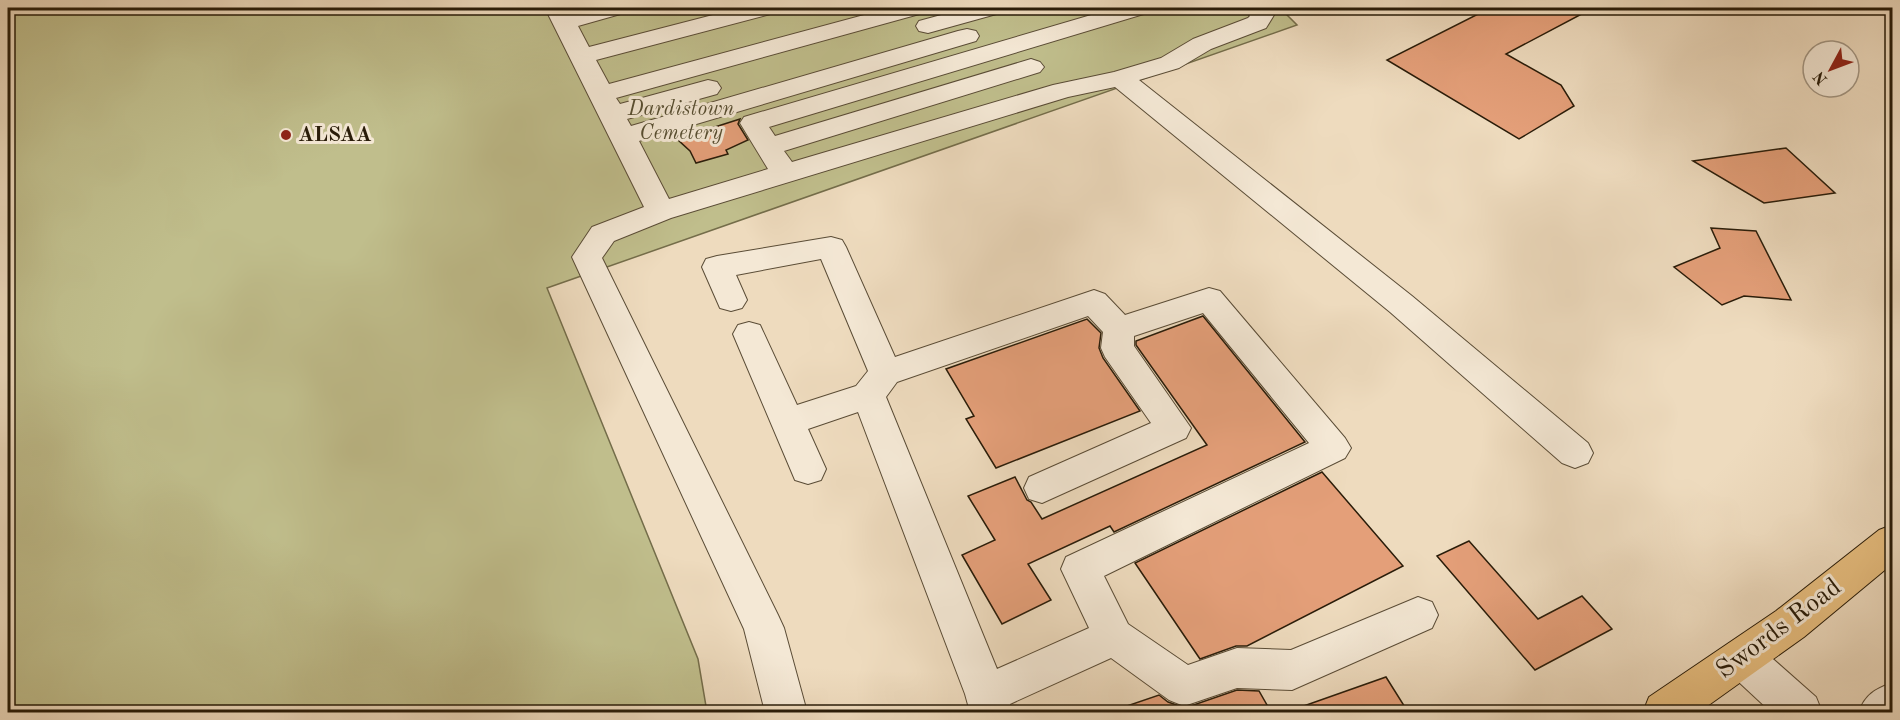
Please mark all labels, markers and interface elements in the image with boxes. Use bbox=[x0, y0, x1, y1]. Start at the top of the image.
north arrow bbox=[1801, 39, 1861, 99]
text: N bbox=[1811, 67, 1831, 87]
park label: Dardistown Cemetery bbox=[627, 99, 734, 144]
place label: ALSAA bbox=[298, 125, 372, 146]
marker: ALSAA bbox=[279, 128, 293, 142]
street label: Swords Road bbox=[1712, 574, 1846, 684]

